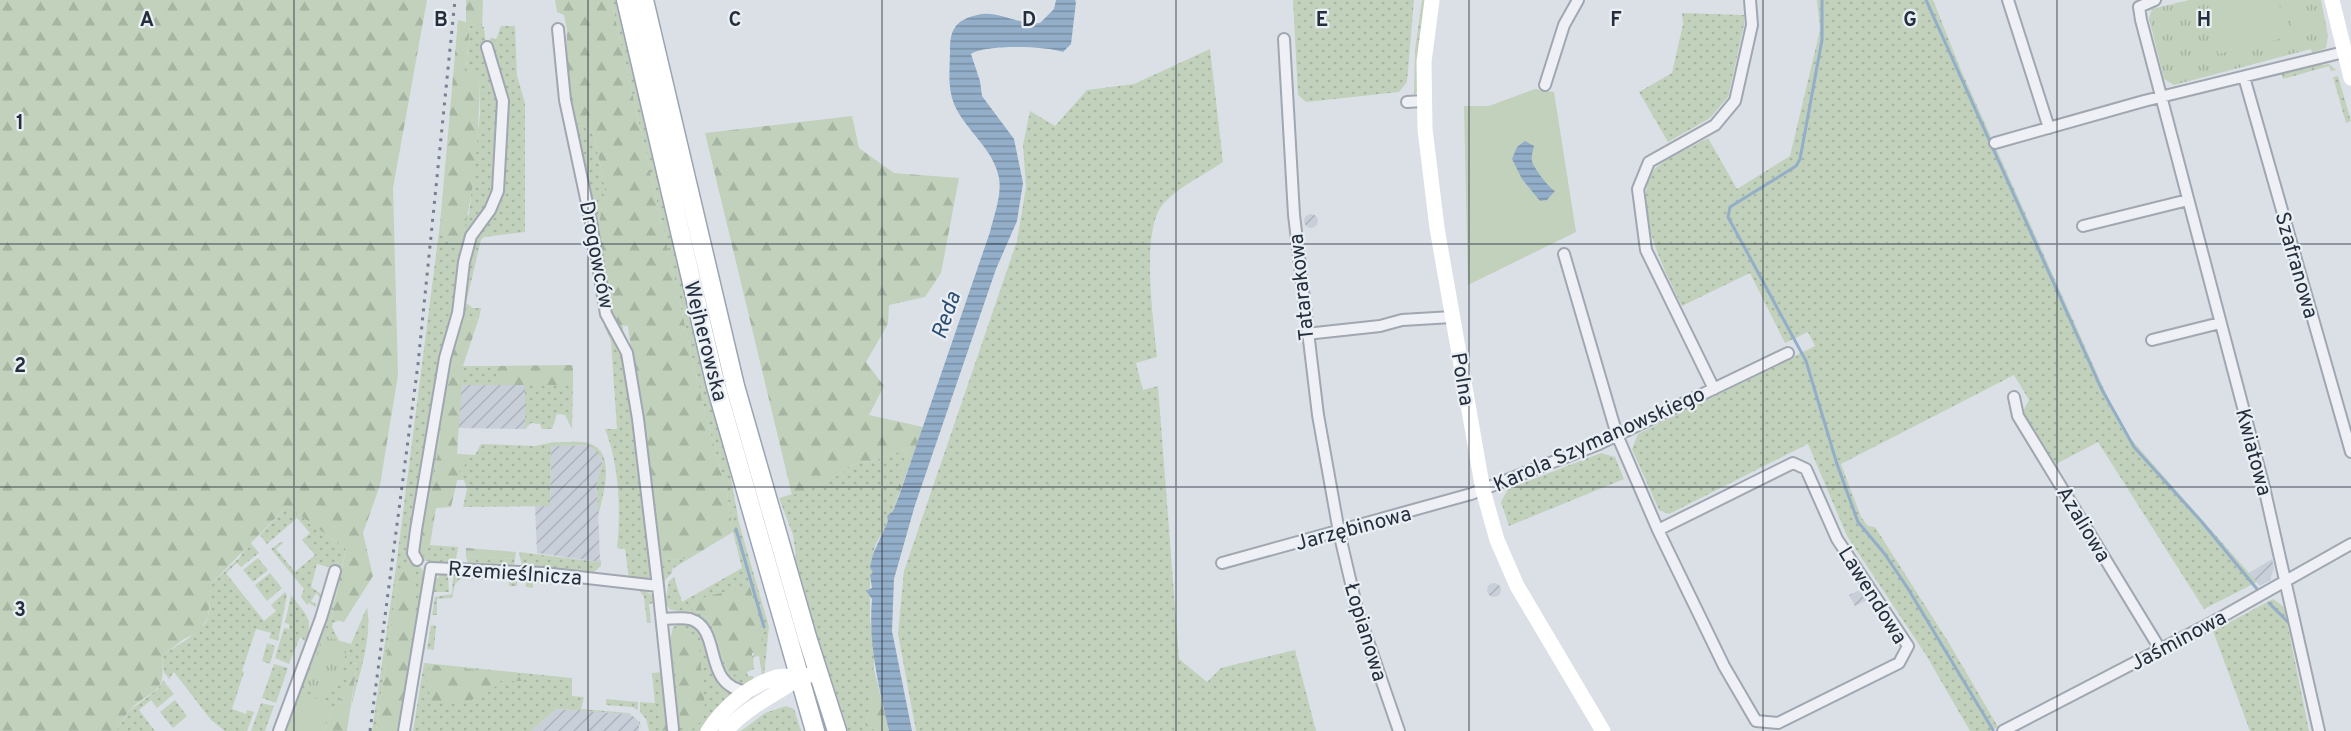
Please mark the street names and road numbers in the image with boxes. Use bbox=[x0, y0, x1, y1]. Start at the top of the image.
street label: Drogowców bbox=[572, 199, 619, 312]
street label: Szafranowa bbox=[2267, 209, 2324, 322]
street label: Tatarakowa bbox=[1283, 232, 1322, 342]
street label: Wejherowska bbox=[677, 278, 733, 404]
street label: Polna bbox=[1444, 351, 1479, 408]
street label: Karola Szymanowskiego bbox=[1489, 381, 1710, 499]
street label: Kwiatowa bbox=[2228, 406, 2277, 499]
street label: Azaliowa bbox=[2049, 482, 2116, 568]
street label: Jarzębinowa bbox=[1292, 501, 1414, 558]
street label: Lawendowa bbox=[1831, 542, 1912, 650]
street label: Rzemieślnicza bbox=[447, 556, 583, 593]
street label: Łopianowa bbox=[1337, 580, 1392, 685]
street label: Jaśminowa bbox=[2126, 605, 2231, 678]

